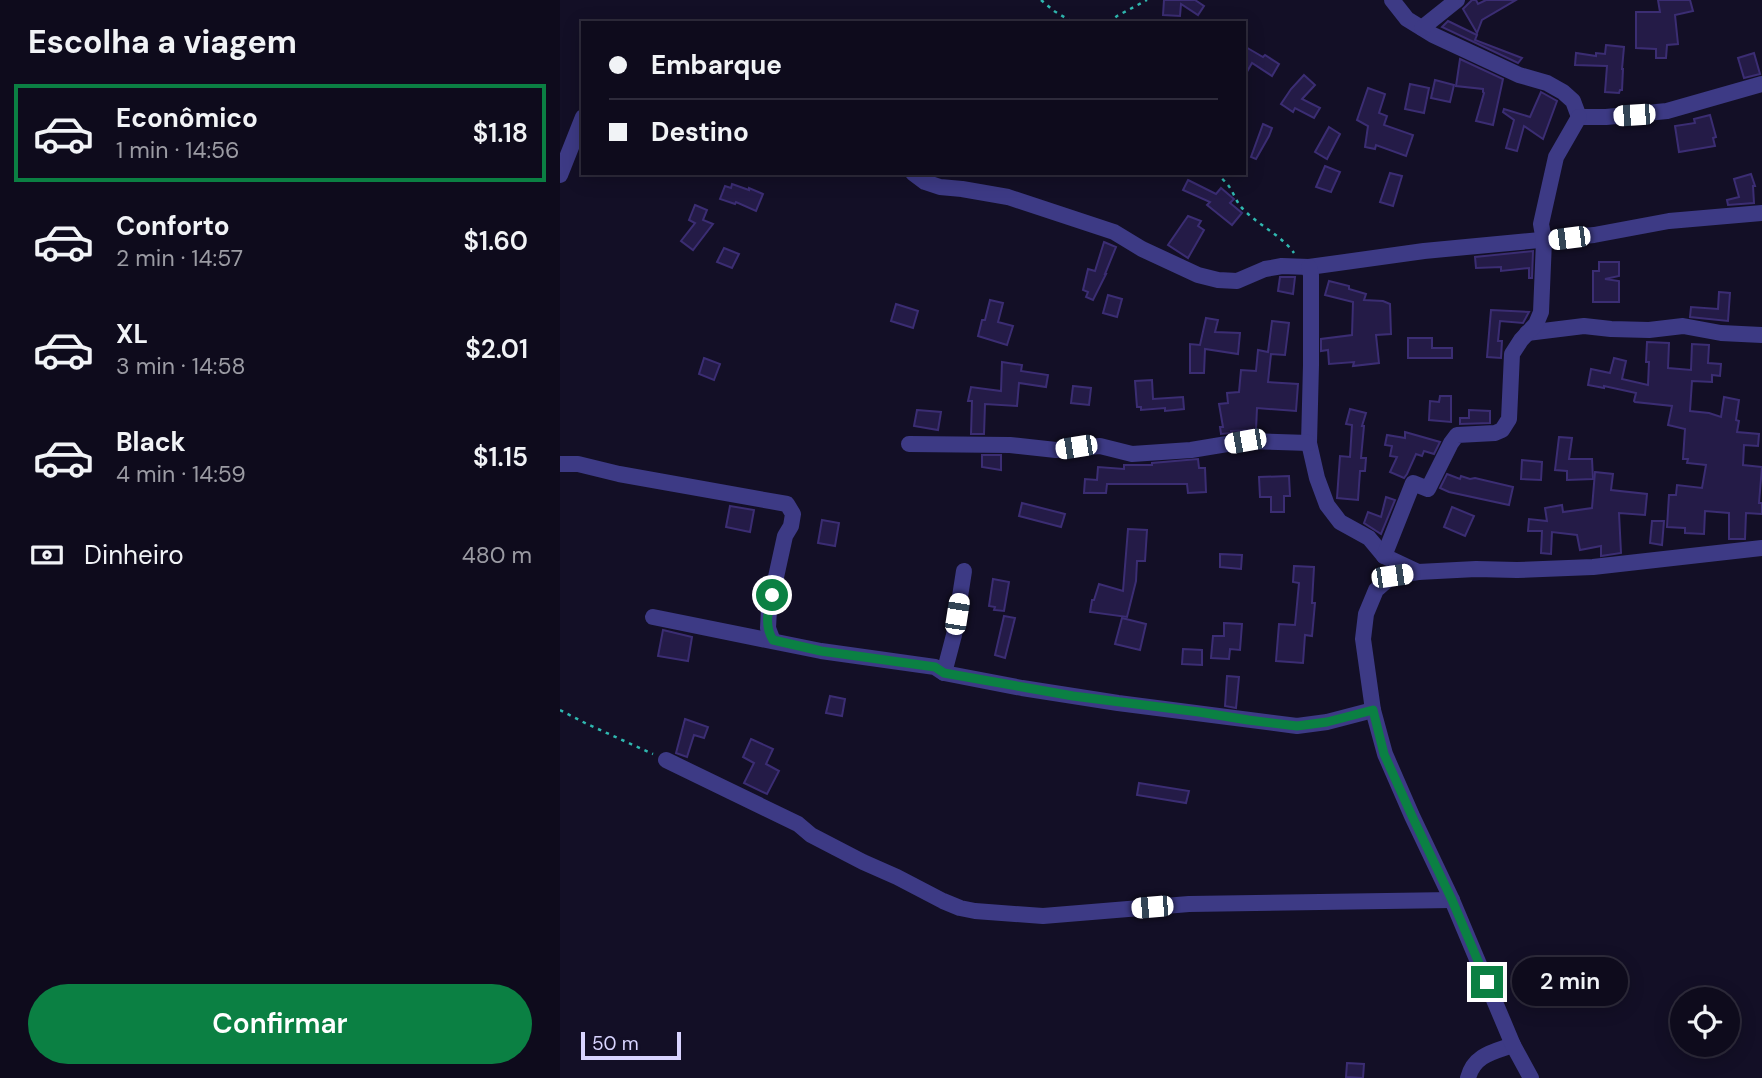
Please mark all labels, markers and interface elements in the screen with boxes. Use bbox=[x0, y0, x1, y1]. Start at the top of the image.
text: Escolha a viagem bbox=[28, 21, 297, 63]
text: Embarque bbox=[651, 48, 782, 82]
text: Econômico bbox=[116, 101, 258, 135]
icon: car bbox=[32, 102, 95, 165]
car bbox=[1613, 103, 1656, 127]
text: Destino bbox=[651, 115, 749, 149]
text: $1.18 bbox=[473, 116, 528, 150]
text: 1 min · 14:56 bbox=[116, 135, 240, 165]
text: Conforto bbox=[116, 209, 230, 243]
icon: car bbox=[32, 210, 95, 273]
text: $1.60 bbox=[463, 224, 528, 258]
car bbox=[1547, 225, 1592, 251]
text: 2 min · 14:57 bbox=[116, 243, 243, 273]
text: XL bbox=[116, 317, 148, 351]
icon: car bbox=[32, 318, 95, 381]
text: $2.01 bbox=[465, 332, 528, 366]
text: 3 min · 14:58 bbox=[116, 351, 246, 381]
text: Black bbox=[116, 425, 186, 459]
icon: car bbox=[32, 426, 95, 489]
car bbox=[1223, 427, 1268, 455]
car bbox=[1054, 433, 1099, 461]
text: $1.15 bbox=[473, 440, 528, 474]
text: 4 min · 14:59 bbox=[116, 459, 246, 489]
icon: cash bbox=[28, 536, 66, 574]
text: Dinheiro bbox=[84, 538, 184, 572]
text: 480 m bbox=[462, 540, 532, 570]
car bbox=[1370, 563, 1415, 589]
route start bbox=[756, 579, 788, 611]
car bbox=[944, 592, 971, 636]
car bbox=[1131, 895, 1174, 919]
callout: 2 min bbox=[1511, 958, 1627, 1006]
route end bbox=[1471, 966, 1503, 998]
text: 2 min bbox=[1540, 966, 1600, 996]
button: Confirmar bbox=[28, 984, 532, 1064]
map controls bbox=[1670, 987, 1740, 1057]
button: locate bbox=[1670, 987, 1740, 1057]
scale bar bbox=[581, 1029, 681, 1061]
text: 50 m bbox=[592, 1031, 639, 1056]

